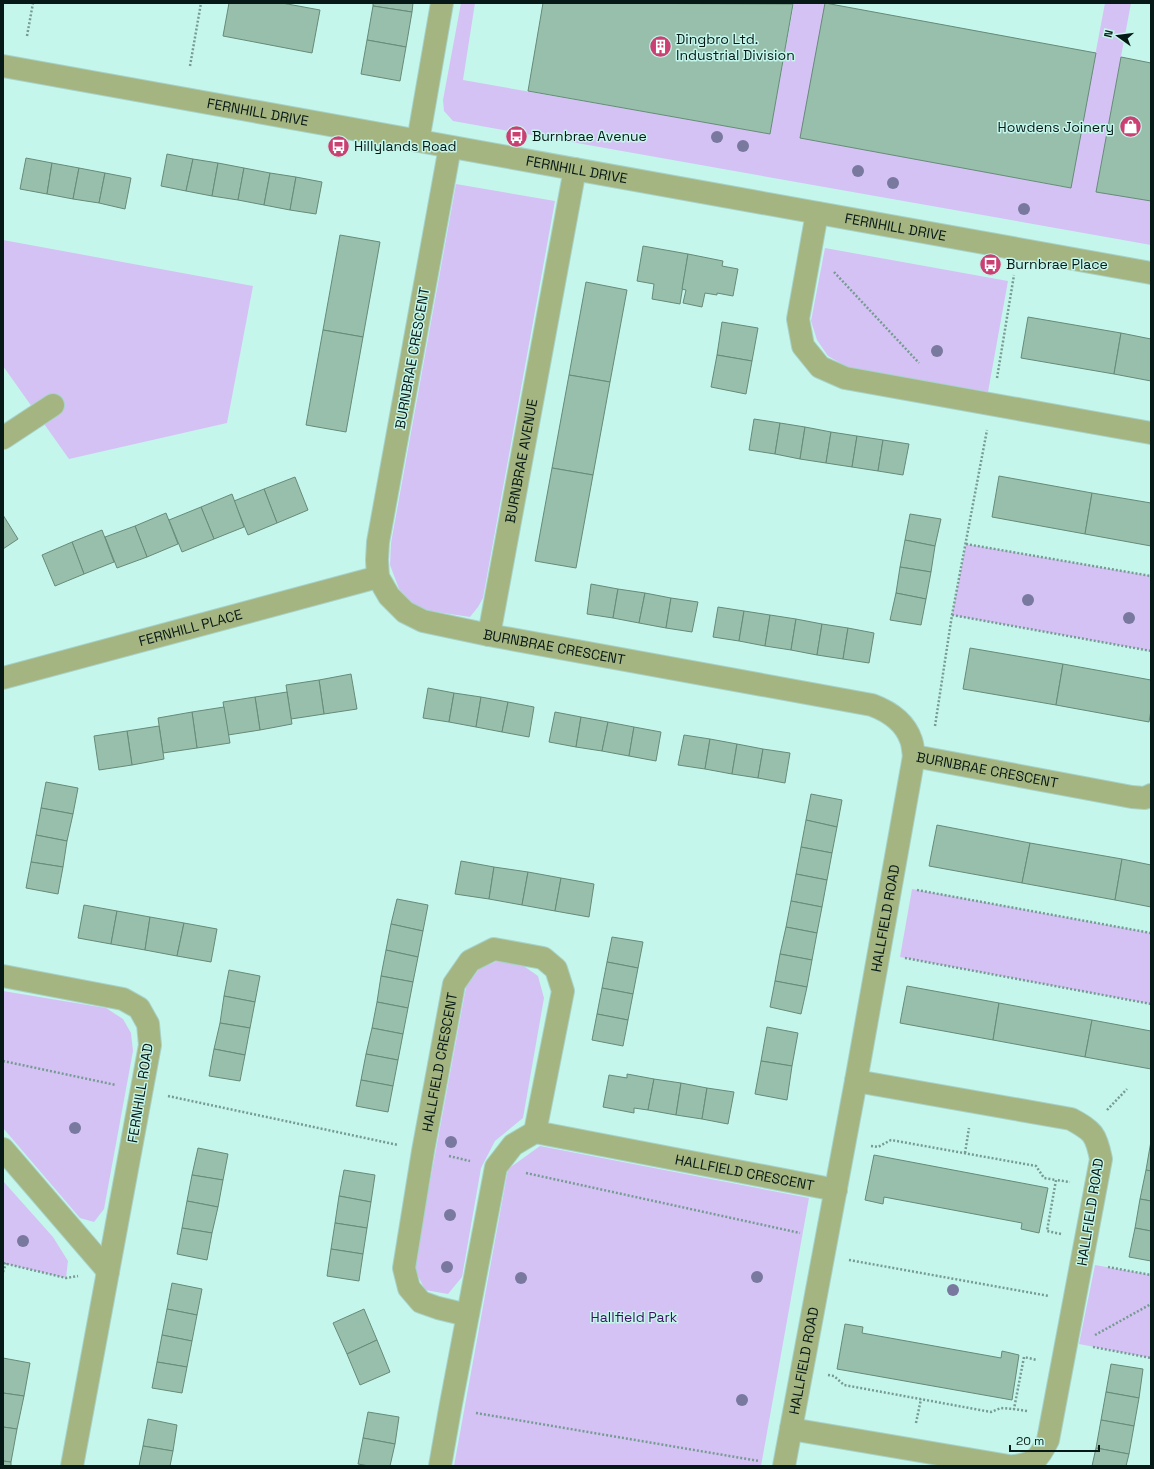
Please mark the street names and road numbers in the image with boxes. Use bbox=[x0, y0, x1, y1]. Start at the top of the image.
street label: FERNHILL DRIVE bbox=[206, 94, 310, 130]
street label: FERNHILL DRIVE bbox=[525, 151, 629, 187]
street label: FERNHILL DRIVE bbox=[843, 209, 948, 245]
street label: BURNBRAE CRESCENT bbox=[391, 286, 433, 430]
street label: BURNBRAE AVENUE bbox=[501, 397, 541, 525]
street label: FERNHILL PLACE bbox=[137, 605, 244, 650]
street label: BURNBRAE CRESCENT bbox=[482, 625, 627, 669]
street label: BURNBRAE CRESCENT bbox=[915, 748, 1060, 792]
street label: HALLFIELD ROAD bbox=[867, 863, 903, 973]
street label: HALLFIELD CRESCENT bbox=[418, 991, 461, 1133]
street label: FERNHILL ROAD bbox=[123, 1042, 157, 1144]
street label: HALLFIELD CRESCENT bbox=[673, 1150, 816, 1195]
street label: HALLFIELD ROAD bbox=[1073, 1157, 1107, 1267]
street label: HALLFIELD ROAD bbox=[785, 1306, 823, 1416]

